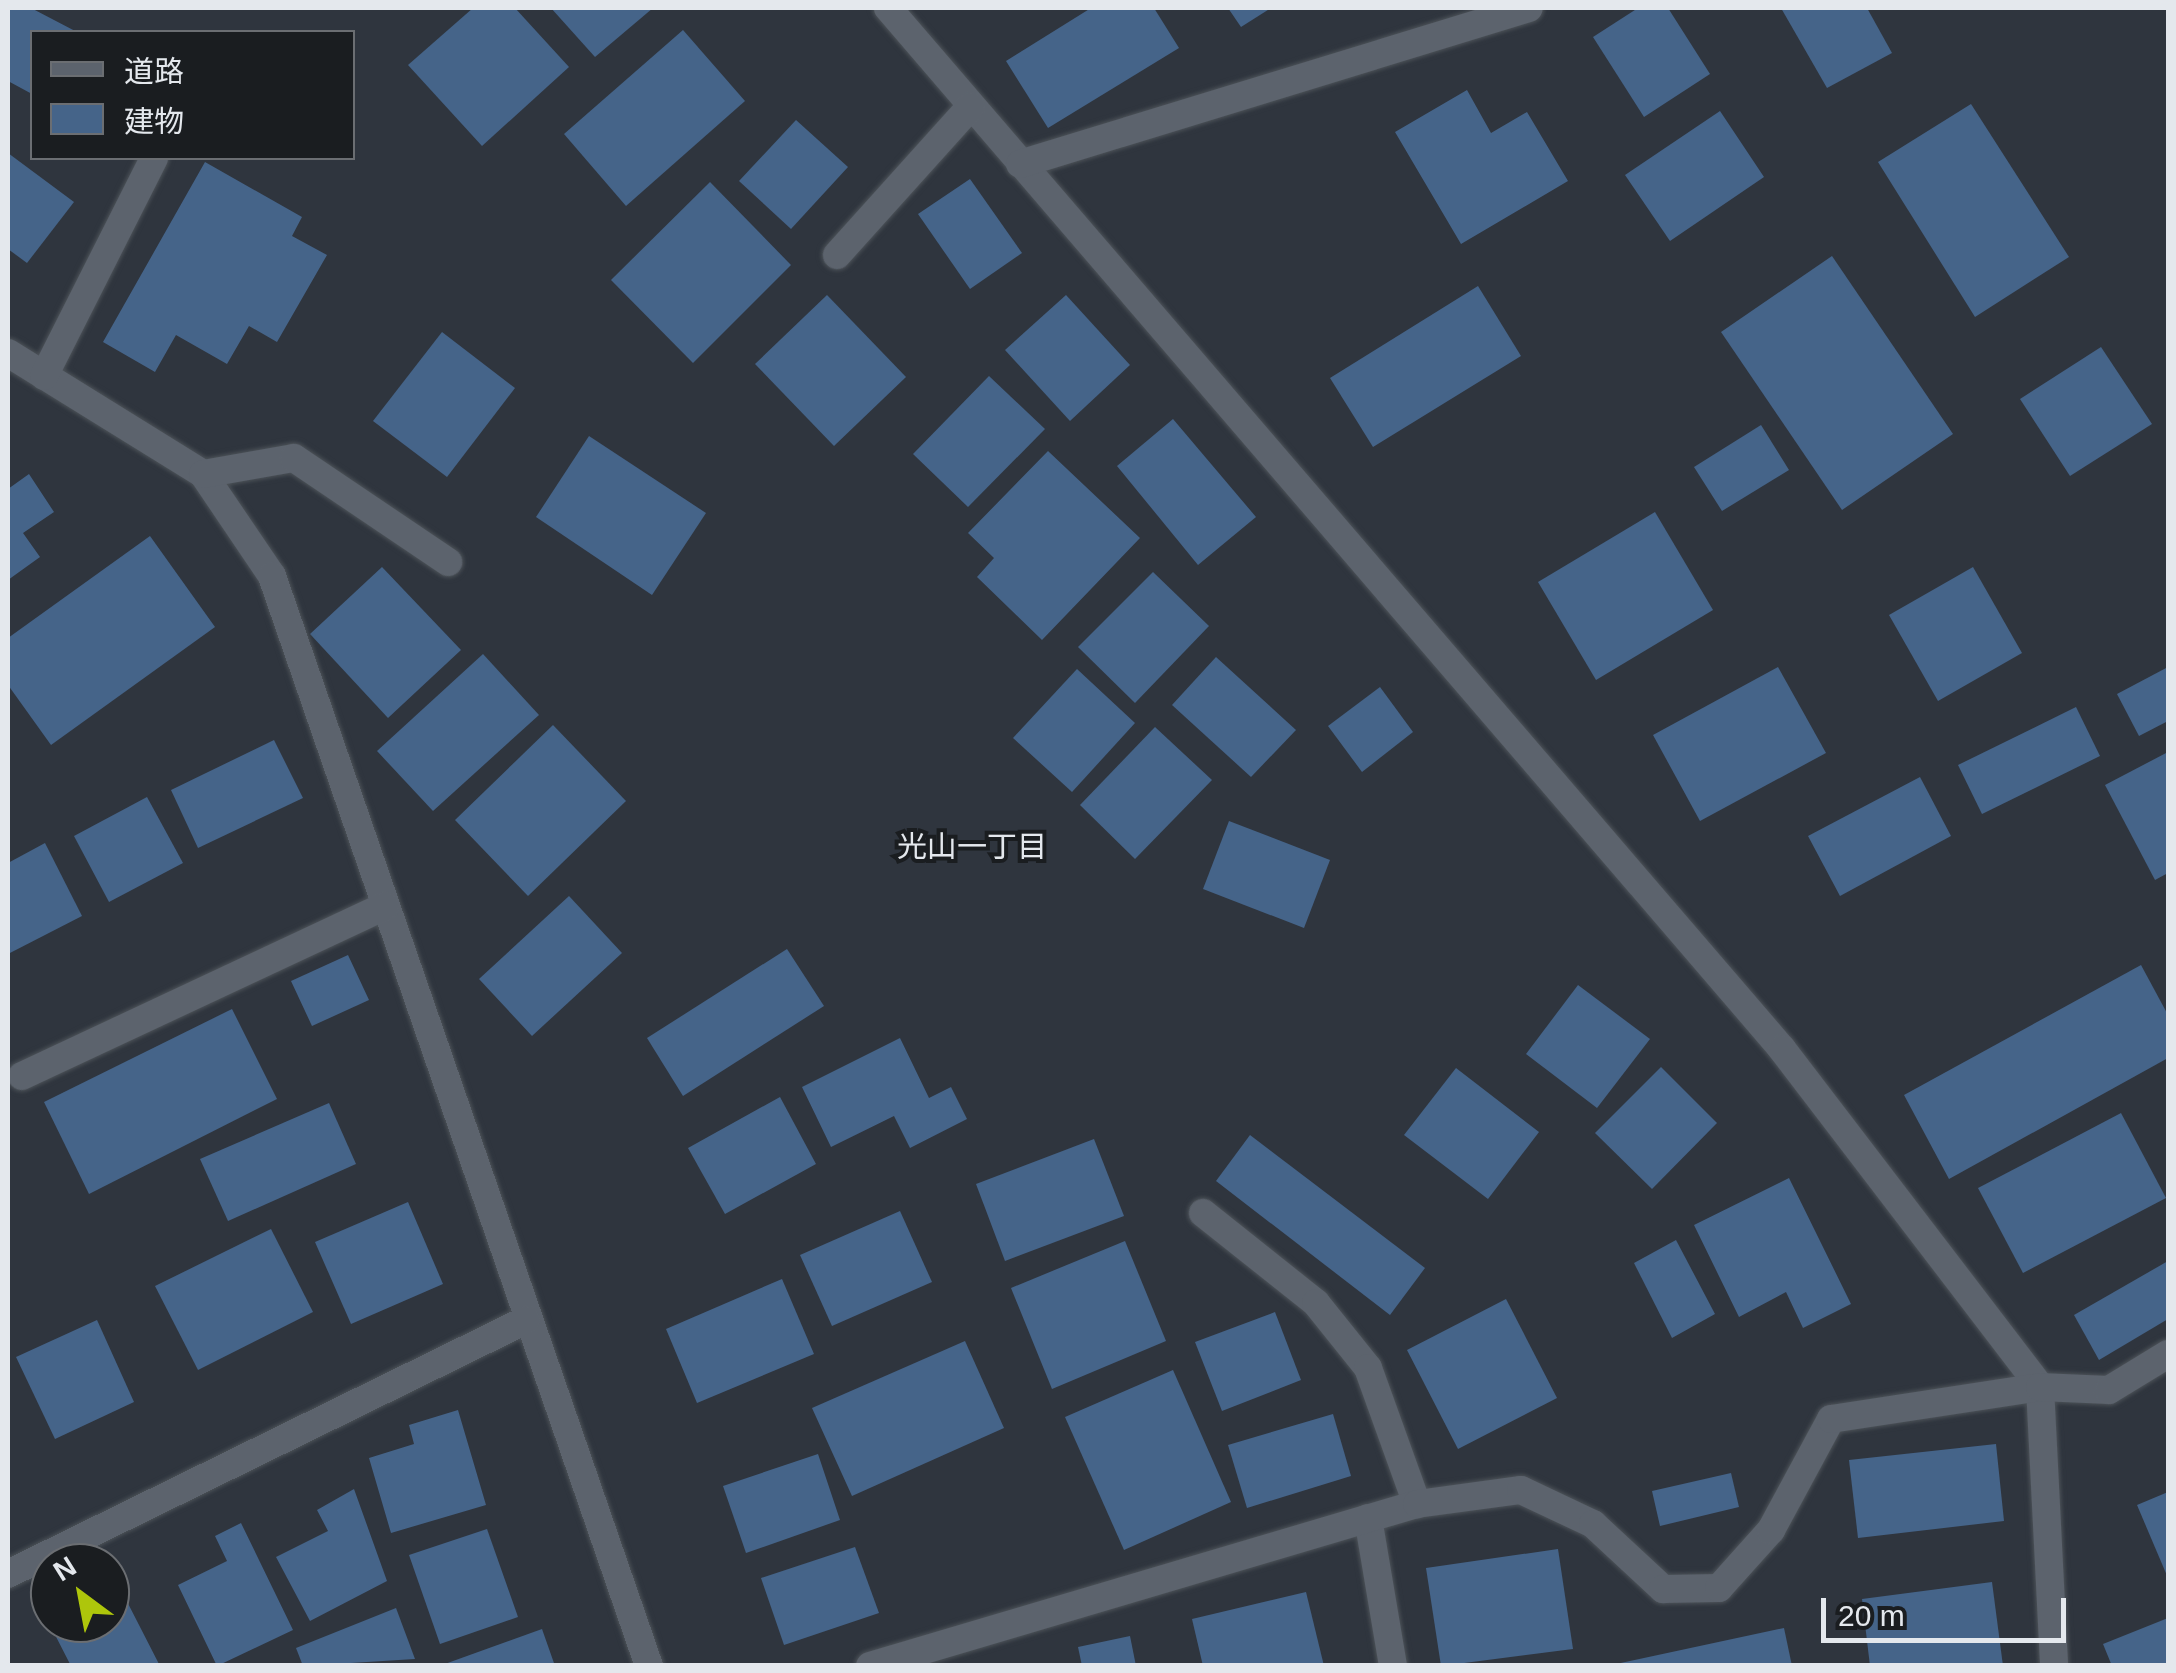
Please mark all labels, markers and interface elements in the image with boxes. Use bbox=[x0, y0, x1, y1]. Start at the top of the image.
legend bbox=[30, 30, 355, 160]
text: 道路 bbox=[124, 55, 184, 88]
text: 建物 bbox=[124, 105, 184, 138]
district label: 光山一丁目 bbox=[897, 829, 1047, 865]
north arrow bbox=[30, 1543, 130, 1643]
text: N bbox=[48, 1550, 82, 1587]
scale bar bbox=[1826, 1578, 2071, 1640]
text: 20 m bbox=[1838, 1599, 1905, 1632]

